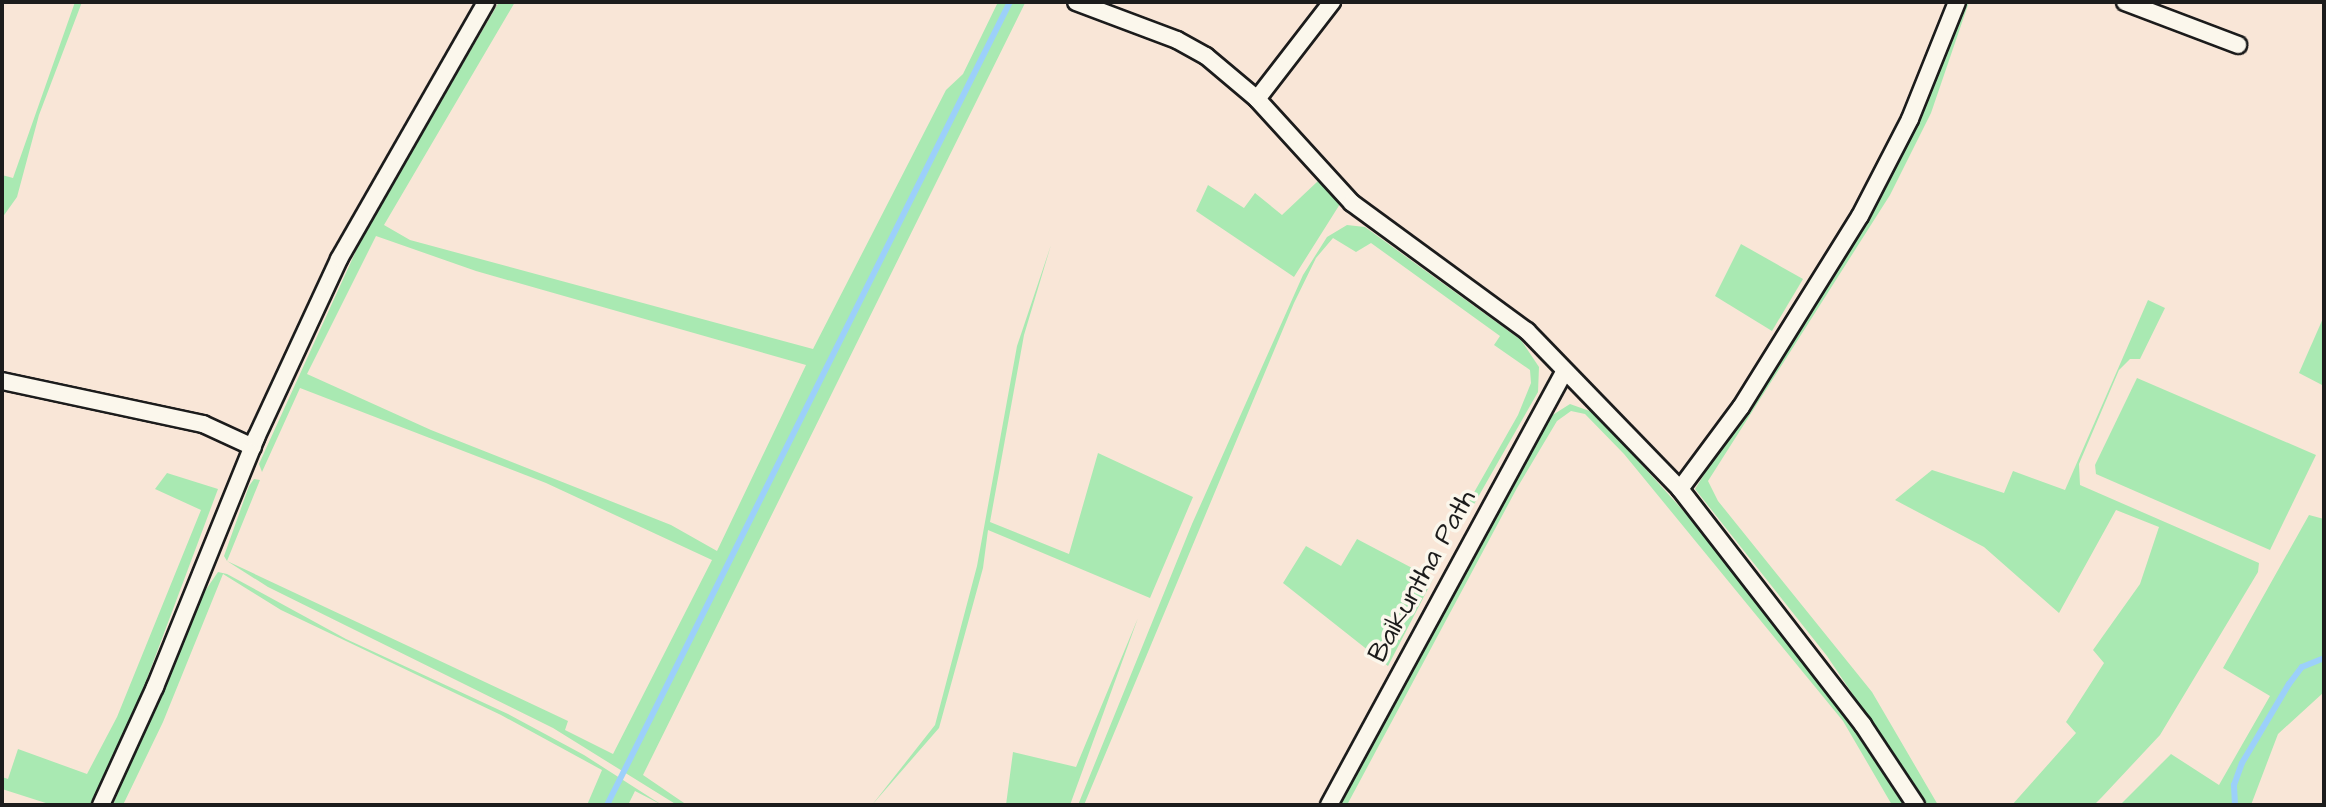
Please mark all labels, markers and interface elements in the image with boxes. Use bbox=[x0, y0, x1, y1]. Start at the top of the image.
street label: Baikuntha Path bbox=[1361, 484, 1483, 668]

